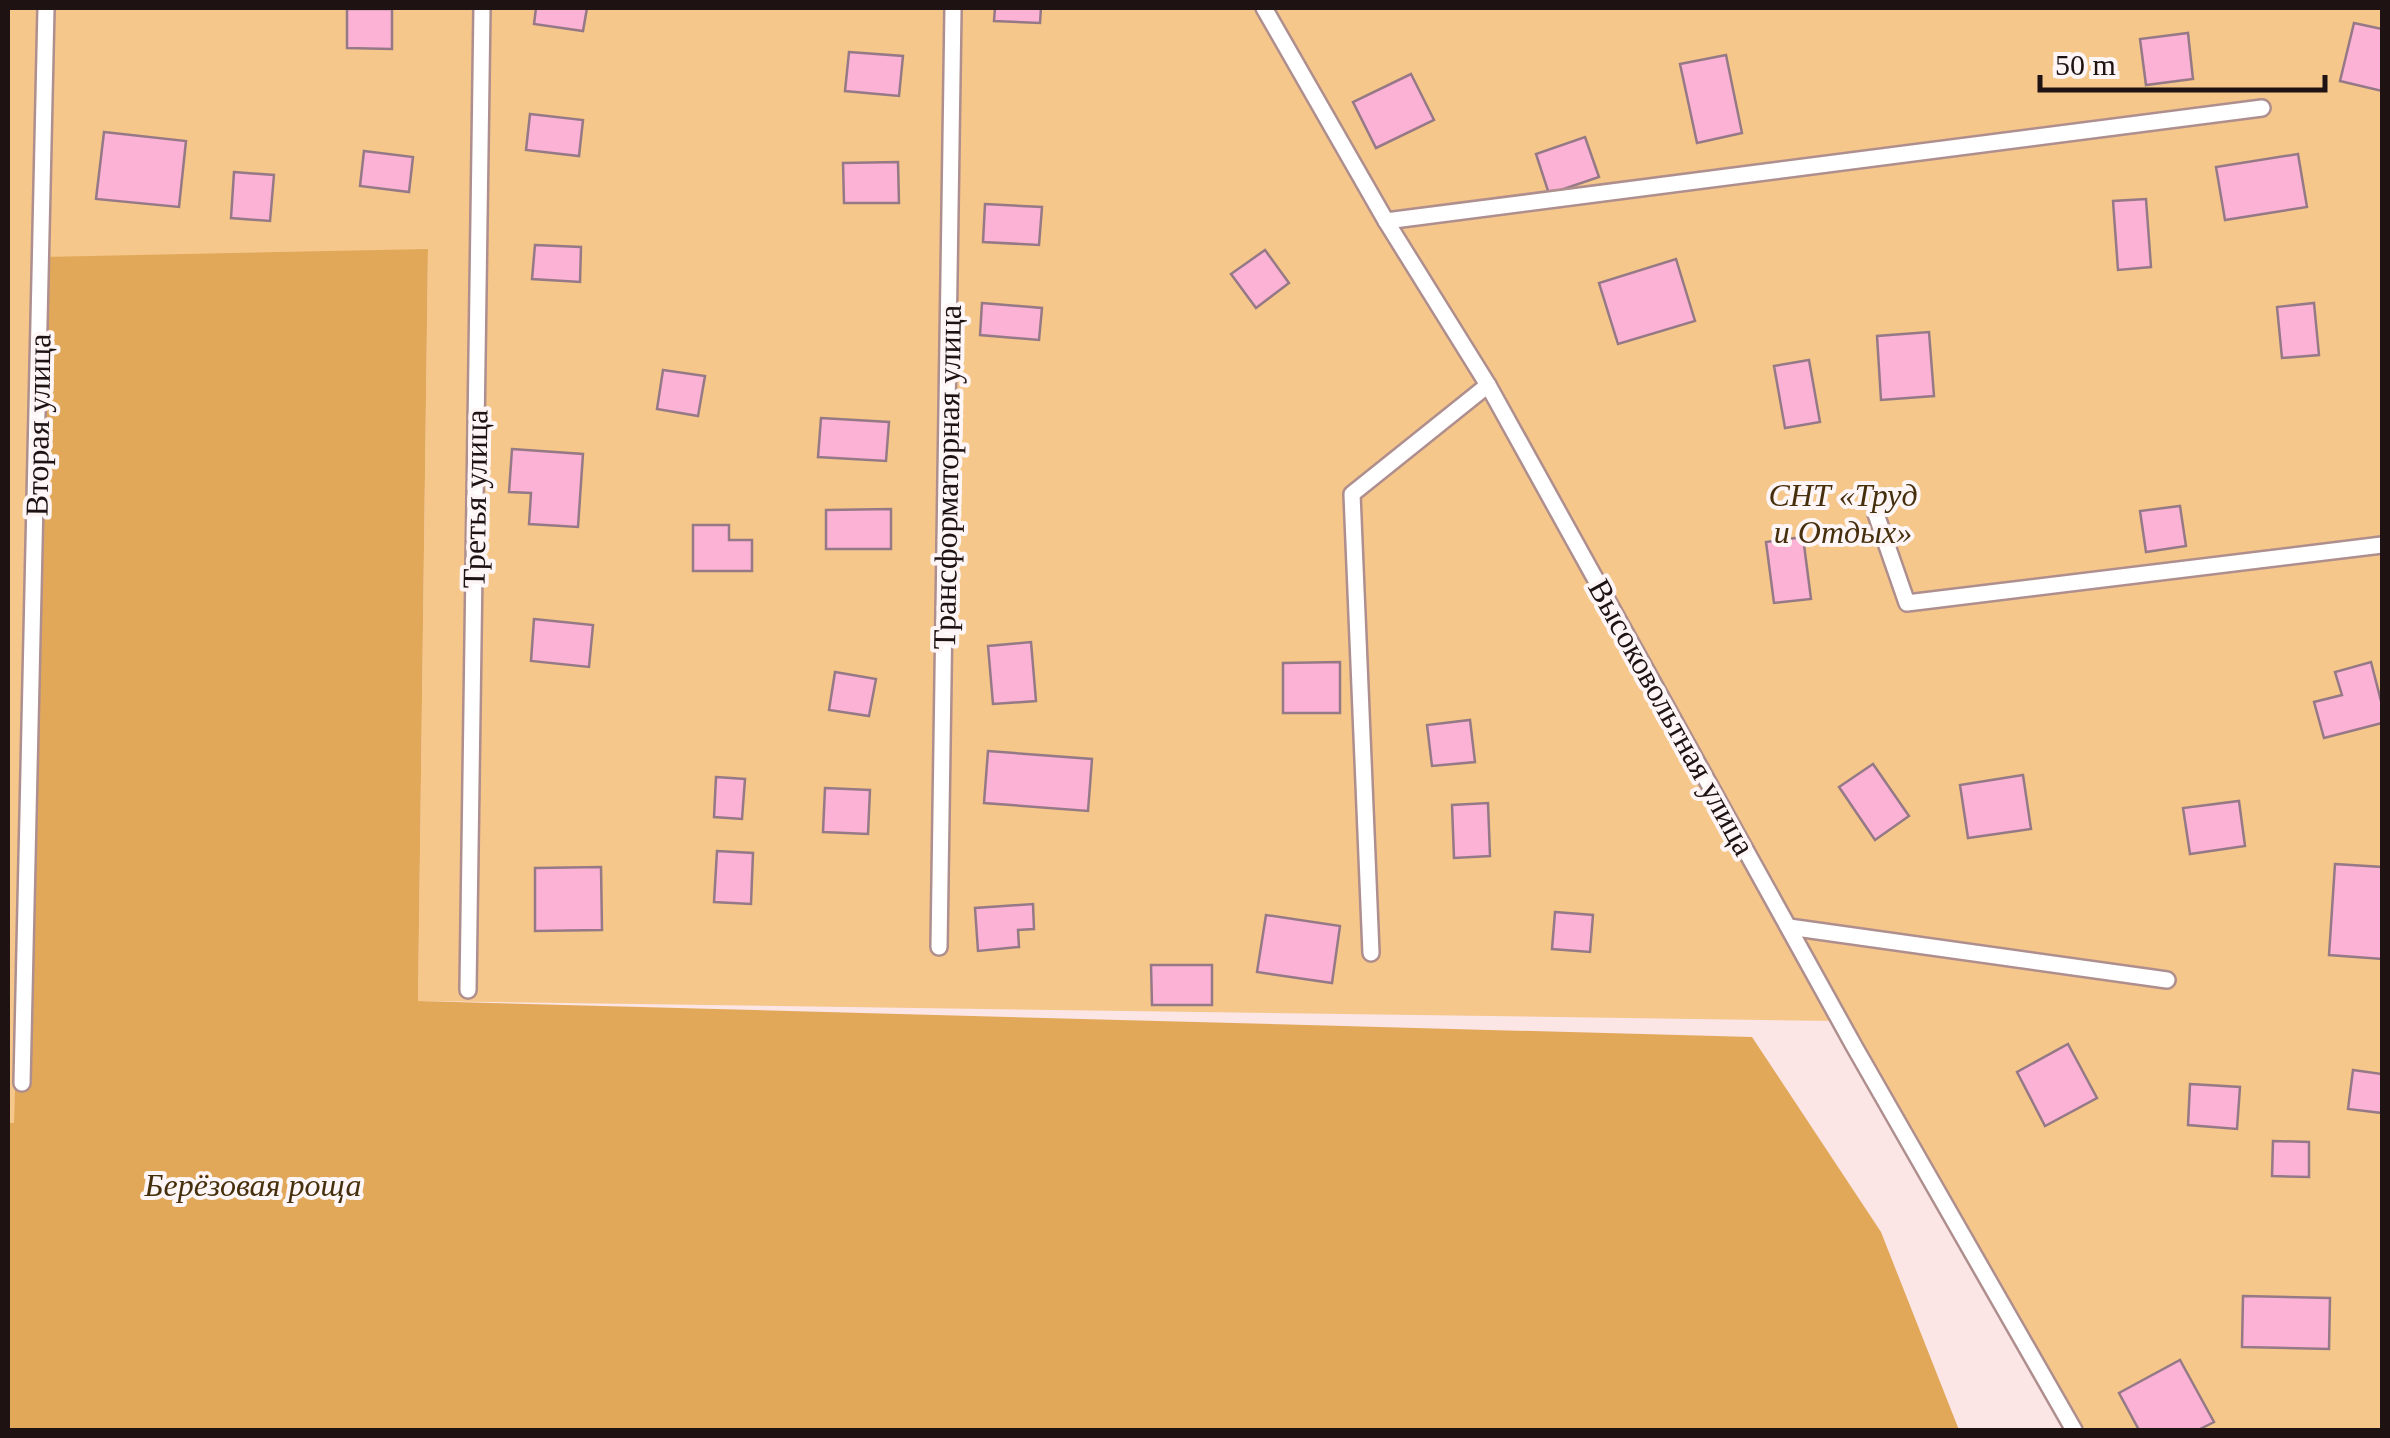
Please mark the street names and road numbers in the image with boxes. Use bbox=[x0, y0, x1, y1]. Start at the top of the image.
street label: Трансформаторная улица bbox=[926, 304, 968, 650]
street label: Вторая улица bbox=[18, 333, 58, 517]
street label: Третья улица bbox=[455, 409, 495, 589]
street label: Высоковольтная улица bbox=[1581, 573, 1763, 861]

